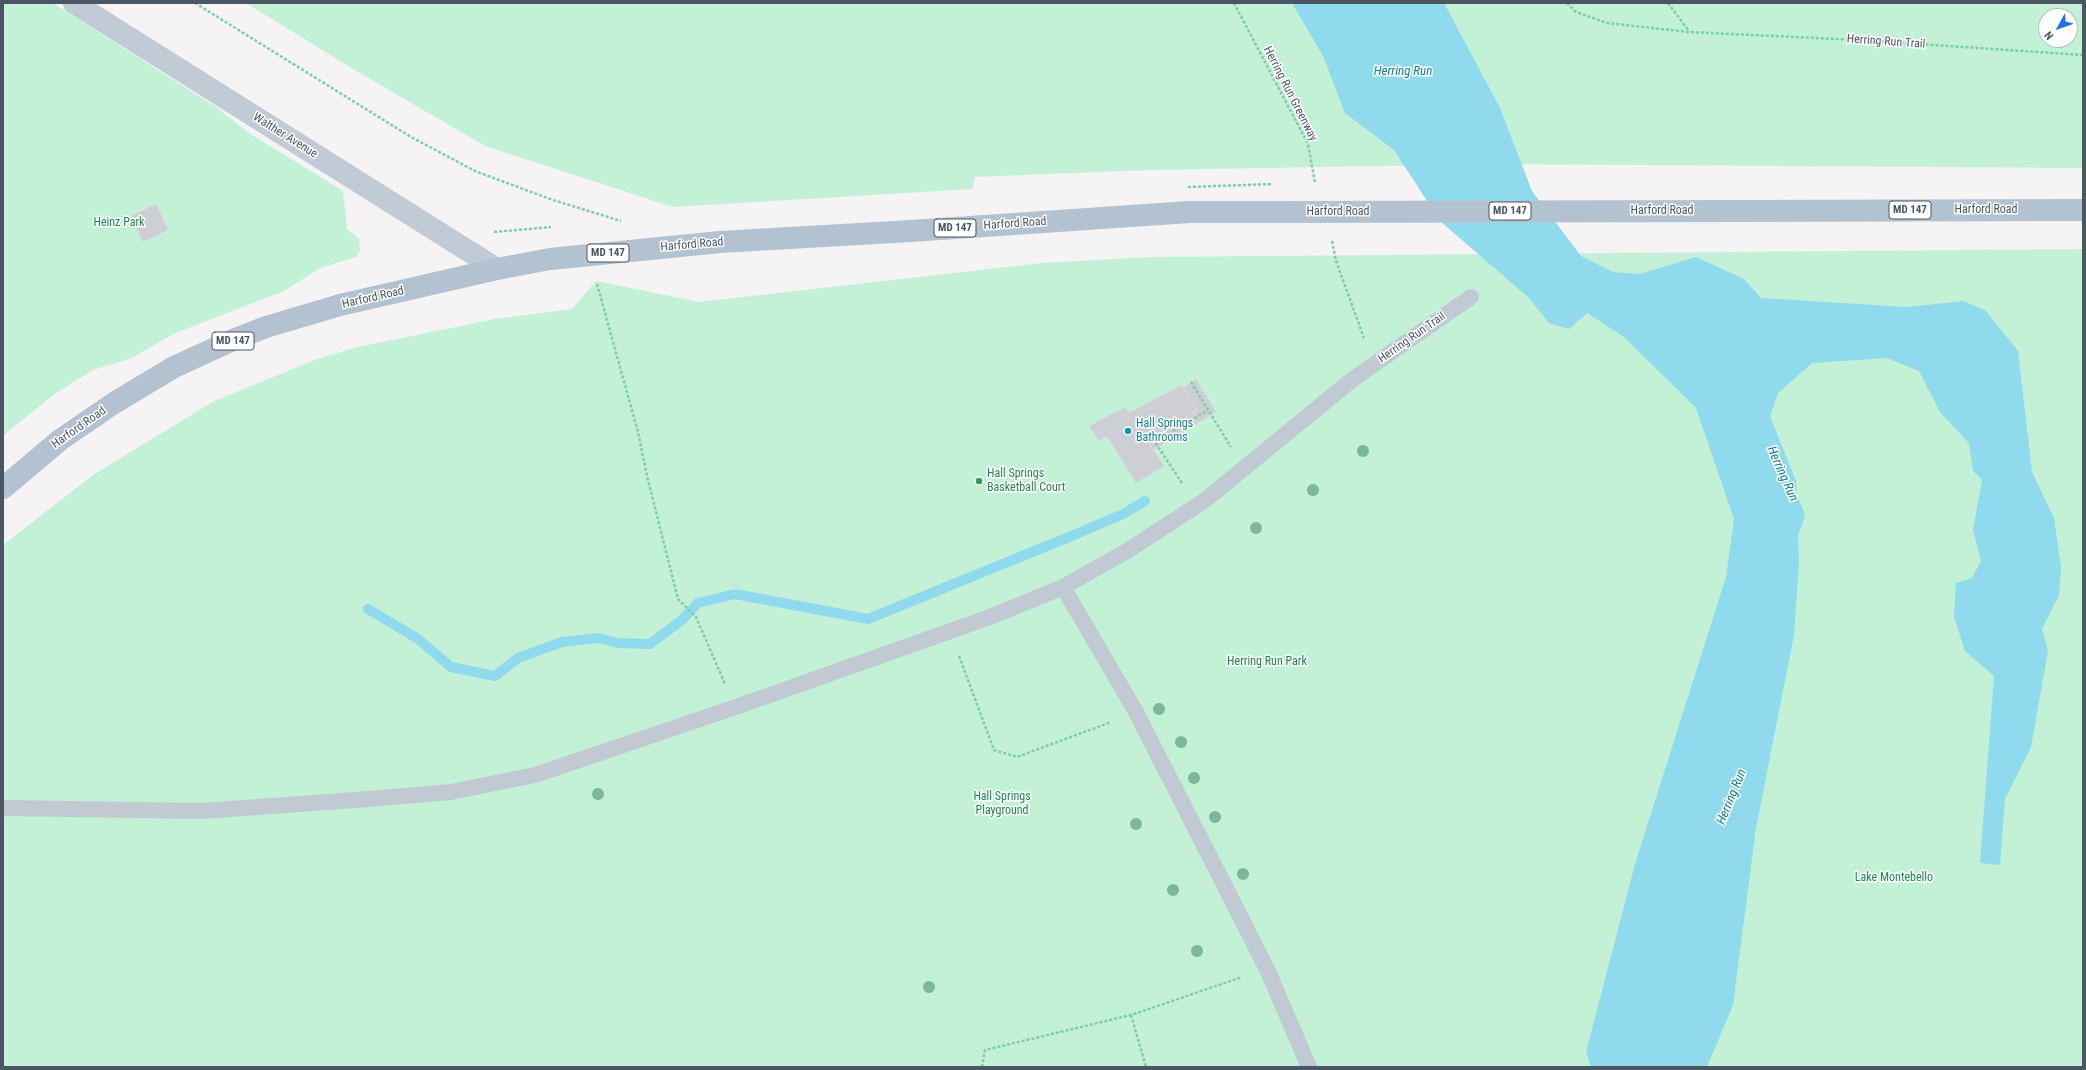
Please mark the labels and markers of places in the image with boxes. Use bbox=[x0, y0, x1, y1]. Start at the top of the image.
place label: Hall Springs Bathrooms bbox=[1136, 417, 1193, 445]
marker: Hall Springs Bathrooms bbox=[1123, 426, 1133, 436]
place label: Hall Springs Basketball Court bbox=[987, 467, 1065, 495]
marker: Hall Springs Basketball Court bbox=[974, 476, 984, 486]

